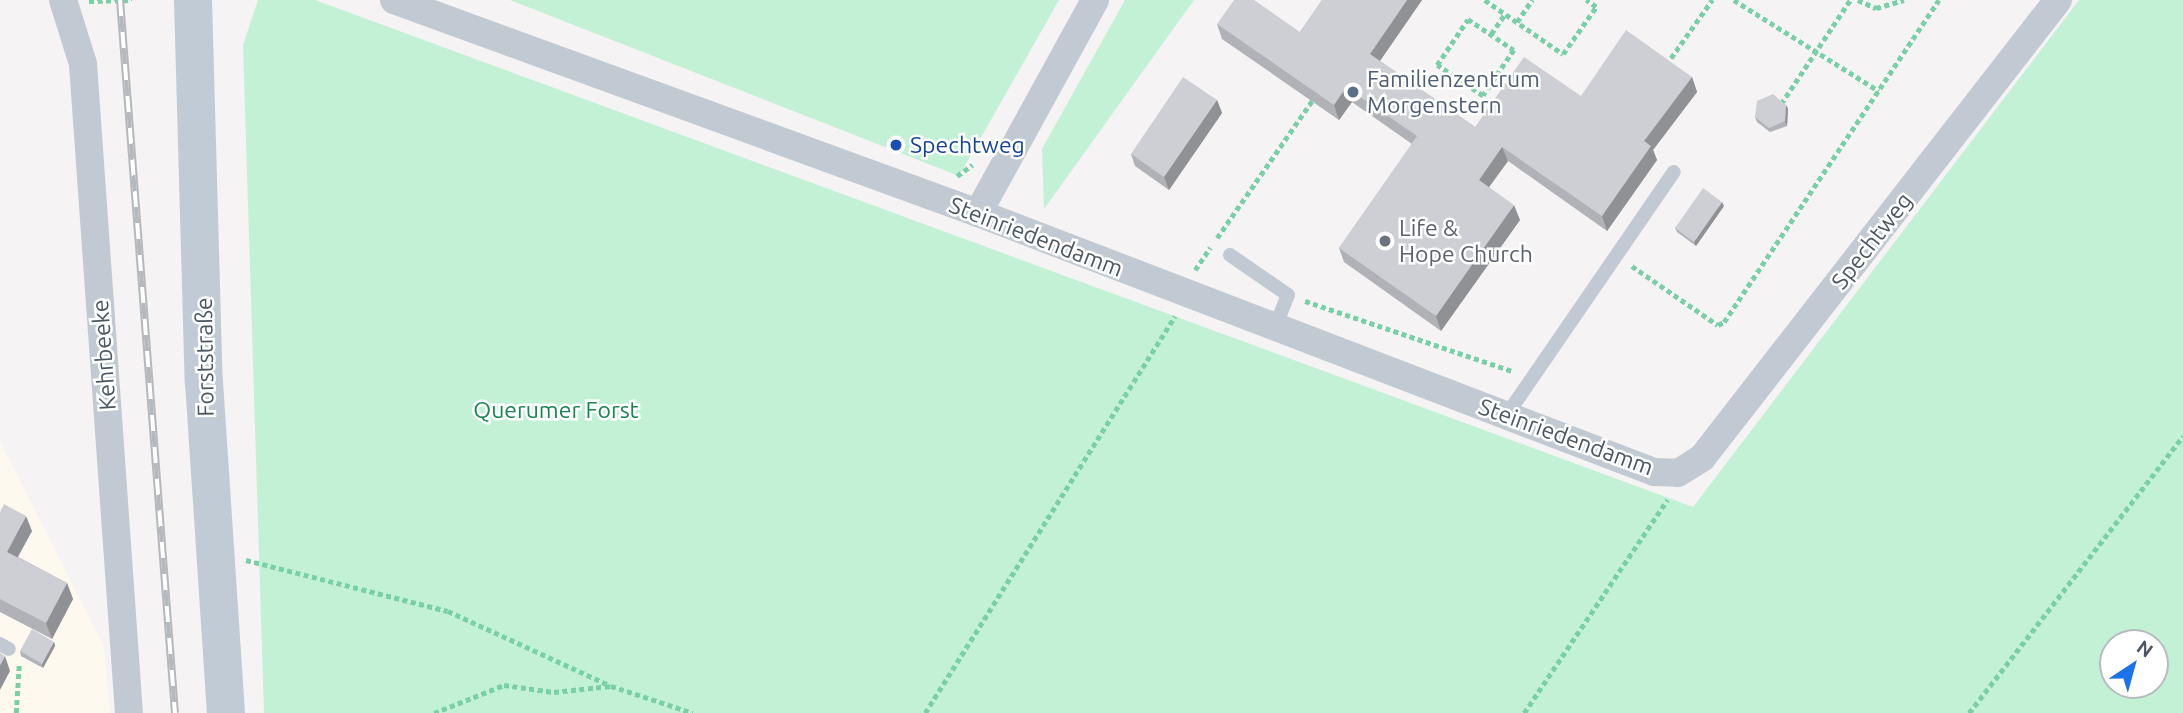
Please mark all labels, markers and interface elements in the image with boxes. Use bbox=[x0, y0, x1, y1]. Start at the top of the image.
place label: Familienzentrum Morgenstern bbox=[1367, 65, 1540, 119]
marker: Familienzentrum Morgenstern bbox=[1345, 84, 1361, 100]
place label: Spechtweg bbox=[910, 131, 1025, 159]
marker: Spechtweg bbox=[888, 137, 904, 153]
street label: Spechtweg bbox=[1826, 187, 1918, 295]
street label: Steinriedendamm bbox=[945, 191, 1127, 283]
place label: Life & Hope Church bbox=[1399, 214, 1533, 268]
marker: Life & Hope Church bbox=[1377, 233, 1393, 249]
street label: Forststraße bbox=[190, 297, 220, 417]
street label: Kehrbeeke bbox=[86, 299, 122, 411]
street label: Steinriedendamm bbox=[1475, 393, 1657, 481]
park label: Querumer Forst bbox=[473, 396, 639, 424]
north arrow bbox=[2099, 629, 2169, 699]
text: N bbox=[2133, 636, 2157, 662]

